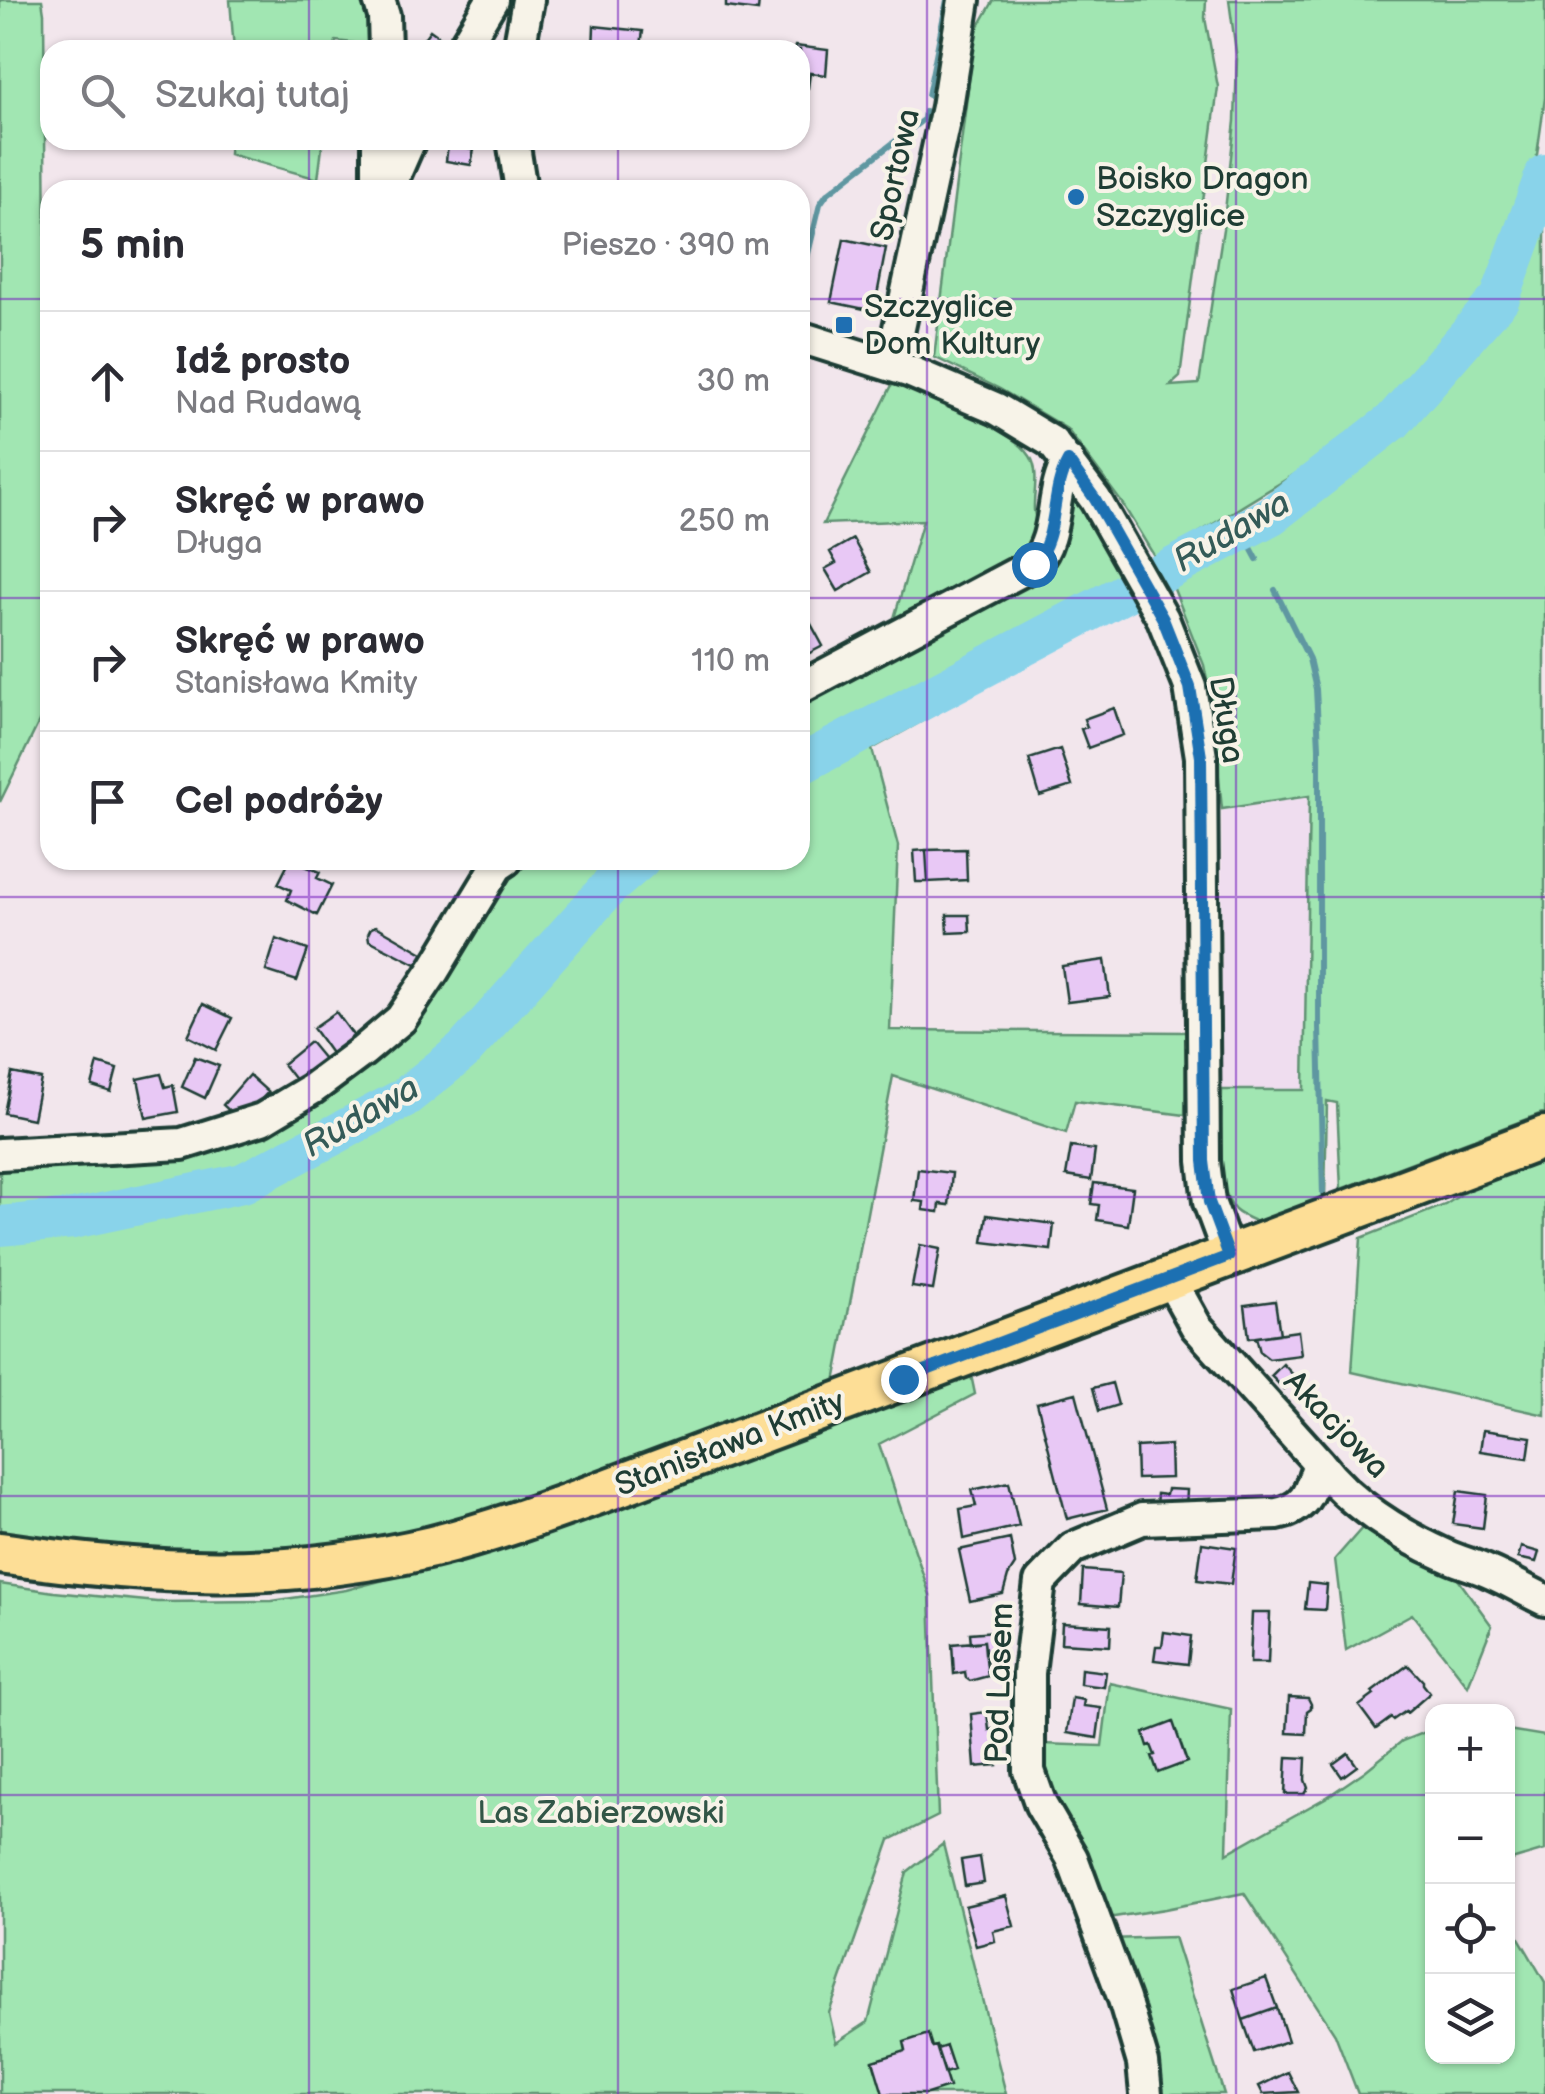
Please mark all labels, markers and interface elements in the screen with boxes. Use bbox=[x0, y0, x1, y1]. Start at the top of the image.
search box bbox=[40, 40, 810, 150]
icon: search bbox=[75, 68, 130, 123]
text: Szukaj tutaj bbox=[155, 73, 350, 118]
street label: Sportowa bbox=[863, 105, 929, 245]
place label: Boisko Dragon Szczyglice bbox=[1096, 160, 1308, 236]
marker: Boisko Dragon Szczyglice bbox=[1065, 186, 1087, 208]
text: 5 min bbox=[80, 220, 185, 271]
text: Pieszo · 390 m bbox=[562, 226, 770, 265]
place label: Szczyglice Dom Kultury bbox=[864, 288, 1041, 364]
marker: Szczyglice Dom Kultury bbox=[833, 314, 855, 336]
text: Idź prosto bbox=[175, 339, 350, 384]
icon: ahead bbox=[80, 354, 135, 409]
text: 30 m bbox=[696, 362, 770, 401]
text: Nad Rudawą bbox=[175, 384, 361, 423]
text: Skręć w prawo bbox=[175, 479, 425, 524]
water label: Rudawa bbox=[1166, 482, 1298, 582]
icon: right bbox=[80, 494, 135, 549]
text: 250 m bbox=[679, 502, 770, 541]
text: Długa bbox=[175, 524, 263, 563]
route start bbox=[1012, 542, 1058, 588]
text: Skręć w prawo bbox=[175, 619, 425, 664]
icon: right bbox=[80, 634, 135, 689]
text: 110 m bbox=[691, 642, 770, 681]
text: Stanisława Kmity bbox=[175, 664, 418, 703]
street label: Długa bbox=[1200, 674, 1252, 766]
icon: arrive bbox=[80, 774, 135, 829]
text: Cel podróży bbox=[175, 779, 383, 824]
water label: Rudawa bbox=[295, 1067, 427, 1167]
route end bbox=[881, 1357, 927, 1403]
street label: Akacjowa bbox=[1275, 1363, 1397, 1487]
street label: Stanisława Kmity bbox=[610, 1382, 851, 1506]
street label: Pod Lasem bbox=[978, 1602, 1022, 1764]
map controls bbox=[1425, 1704, 1515, 2064]
button: + bbox=[1425, 1704, 1515, 1794]
park label: Las Zabierzowski bbox=[477, 1794, 725, 1833]
button: − bbox=[1425, 1794, 1515, 1884]
button: locate bbox=[1425, 1884, 1515, 1974]
button: layers bbox=[1425, 1974, 1515, 2064]

